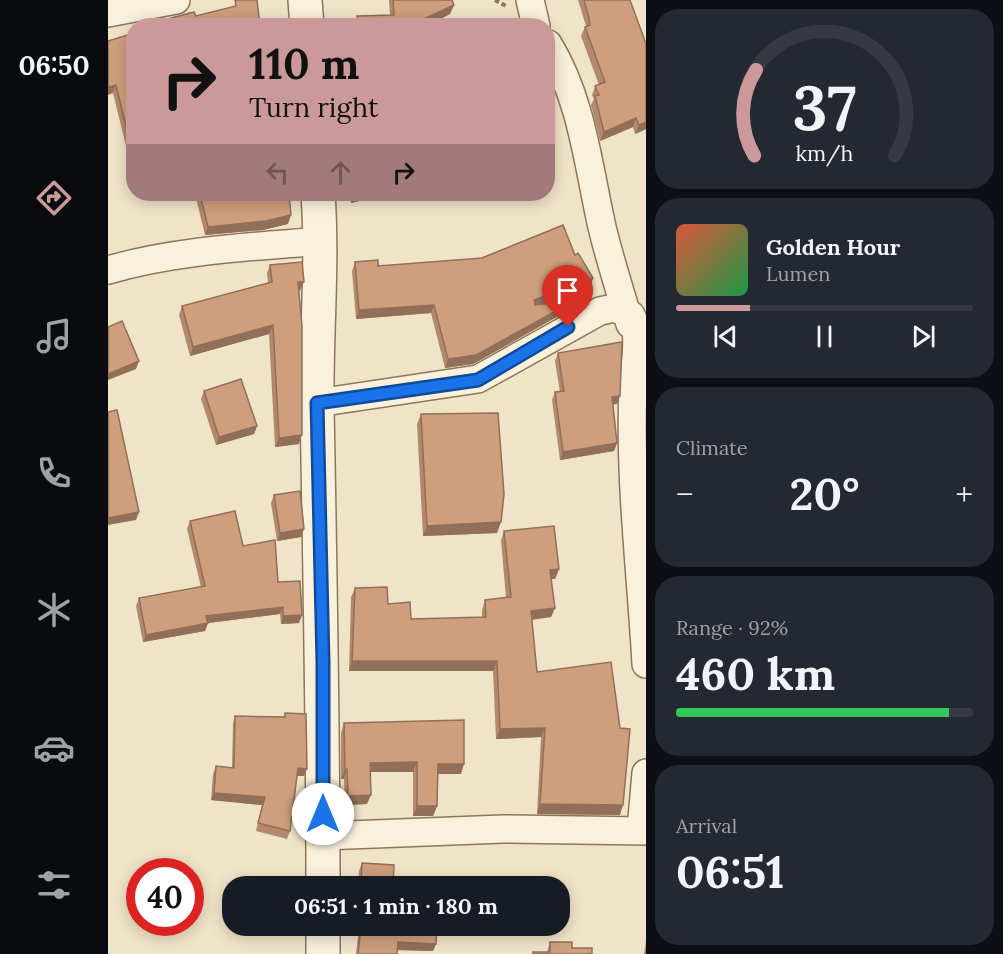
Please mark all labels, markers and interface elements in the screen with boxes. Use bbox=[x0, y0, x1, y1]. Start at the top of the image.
text: 110 m bbox=[249, 37, 360, 91]
icon: right bbox=[150, 42, 228, 120]
text: 06:50 bbox=[18, 48, 90, 82]
text: 37 bbox=[792, 67, 857, 147]
text: Turn right bbox=[249, 90, 378, 124]
text: km/h bbox=[796, 139, 854, 167]
icon: left bbox=[261, 156, 294, 189]
icon: ahead bbox=[324, 156, 357, 189]
icon: right bbox=[387, 156, 420, 189]
icon: directions bbox=[33, 177, 75, 219]
text: Golden Hour bbox=[766, 233, 900, 261]
text: Lumen bbox=[766, 261, 830, 286]
pin bbox=[542, 265, 593, 327]
icon: arrive bbox=[551, 274, 584, 307]
icon: music bbox=[33, 315, 75, 357]
icon: previous bbox=[709, 320, 742, 353]
icon: pause bbox=[808, 320, 841, 353]
icon: next bbox=[907, 320, 940, 353]
text: Climate bbox=[676, 435, 748, 460]
icon: phone bbox=[33, 452, 75, 494]
text: 20° bbox=[790, 465, 859, 522]
text: − bbox=[676, 473, 694, 515]
text: + bbox=[955, 473, 973, 515]
icon: climate bbox=[33, 589, 75, 631]
text: Range · 92% bbox=[676, 615, 788, 640]
text: 460 km bbox=[676, 645, 835, 702]
icon: car bbox=[33, 727, 75, 769]
position arrow bbox=[291, 782, 355, 846]
text: Arrival bbox=[676, 813, 737, 838]
text: 06:51 bbox=[676, 843, 784, 900]
speed limit sign: 40 bbox=[126, 858, 204, 936]
icon: filters bbox=[33, 864, 75, 906]
text: 06:51 · 1 min · 180 m bbox=[294, 892, 498, 920]

